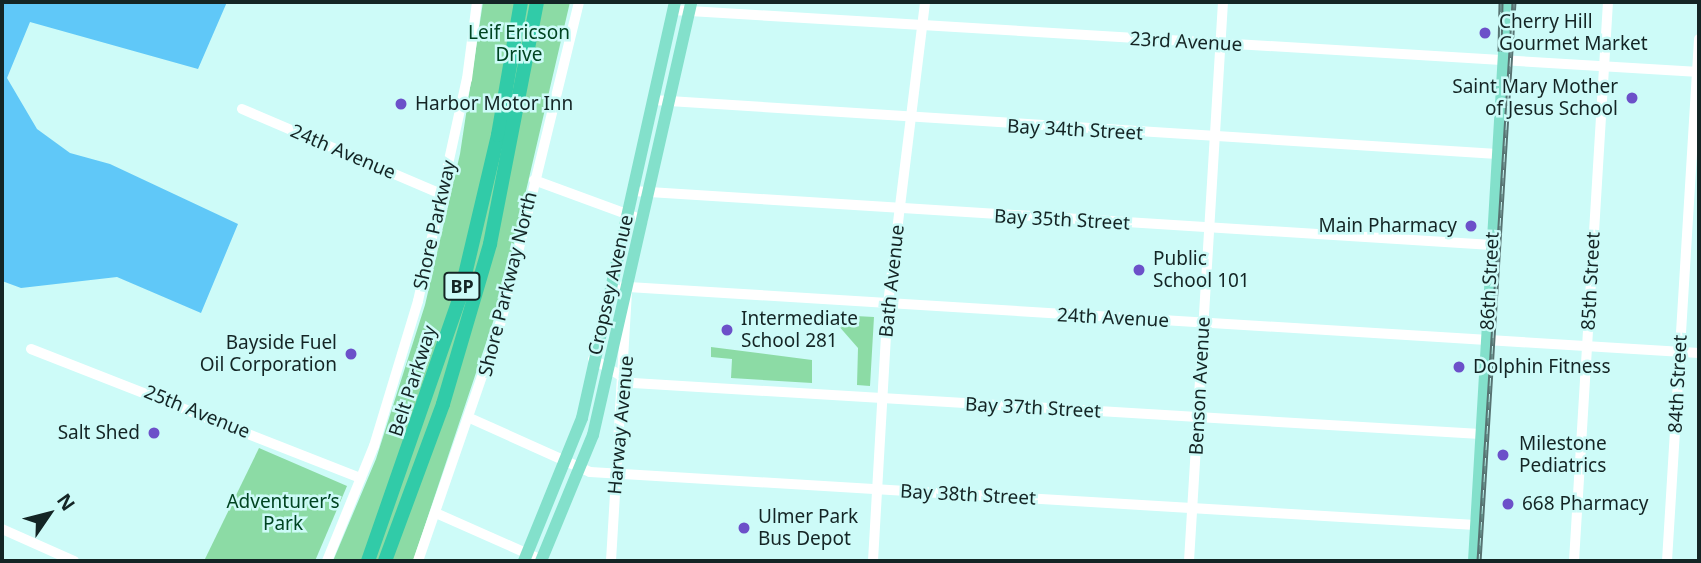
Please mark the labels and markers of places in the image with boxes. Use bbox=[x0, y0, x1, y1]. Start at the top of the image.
place label: Cherry Hill Gourmet Market bbox=[1499, 11, 1648, 55]
marker: Cherry Hill Gourmet Market bbox=[1477, 25, 1493, 41]
place label: Saint Mary Mother of Jesus School bbox=[1452, 76, 1618, 120]
marker: Saint Mary Mother of Jesus School bbox=[1624, 90, 1640, 106]
place label: Harbor Motor Inn bbox=[415, 93, 573, 115]
marker: Harbor Motor Inn bbox=[393, 96, 409, 112]
place label: Main Pharmacy bbox=[1319, 215, 1457, 237]
marker: Main Pharmacy bbox=[1463, 218, 1479, 234]
place label: Public School 101 bbox=[1153, 248, 1250, 292]
marker: Public School 101 bbox=[1131, 262, 1147, 278]
place label: Intermediate School 281 bbox=[741, 308, 858, 352]
marker: Intermediate School 281 bbox=[719, 322, 735, 338]
place label: Bayside Fuel Oil Corporation bbox=[200, 332, 337, 376]
marker: Bayside Fuel Oil Corporation bbox=[343, 346, 359, 362]
place label: Dolphin Fitness bbox=[1473, 356, 1611, 378]
marker: Dolphin Fitness bbox=[1451, 359, 1467, 375]
place label: Salt Shed bbox=[58, 422, 140, 444]
marker: Salt Shed bbox=[146, 425, 162, 441]
place label: Milestone Pediatrics bbox=[1519, 433, 1607, 477]
marker: Milestone Pediatrics bbox=[1493, 445, 1513, 465]
place label: 668 Pharmacy bbox=[1522, 493, 1649, 515]
marker: 668 Pharmacy bbox=[1500, 496, 1516, 512]
place label: Ulmer Park Bus Depot bbox=[758, 506, 858, 550]
marker: Ulmer Park Bus Depot bbox=[736, 520, 752, 536]

